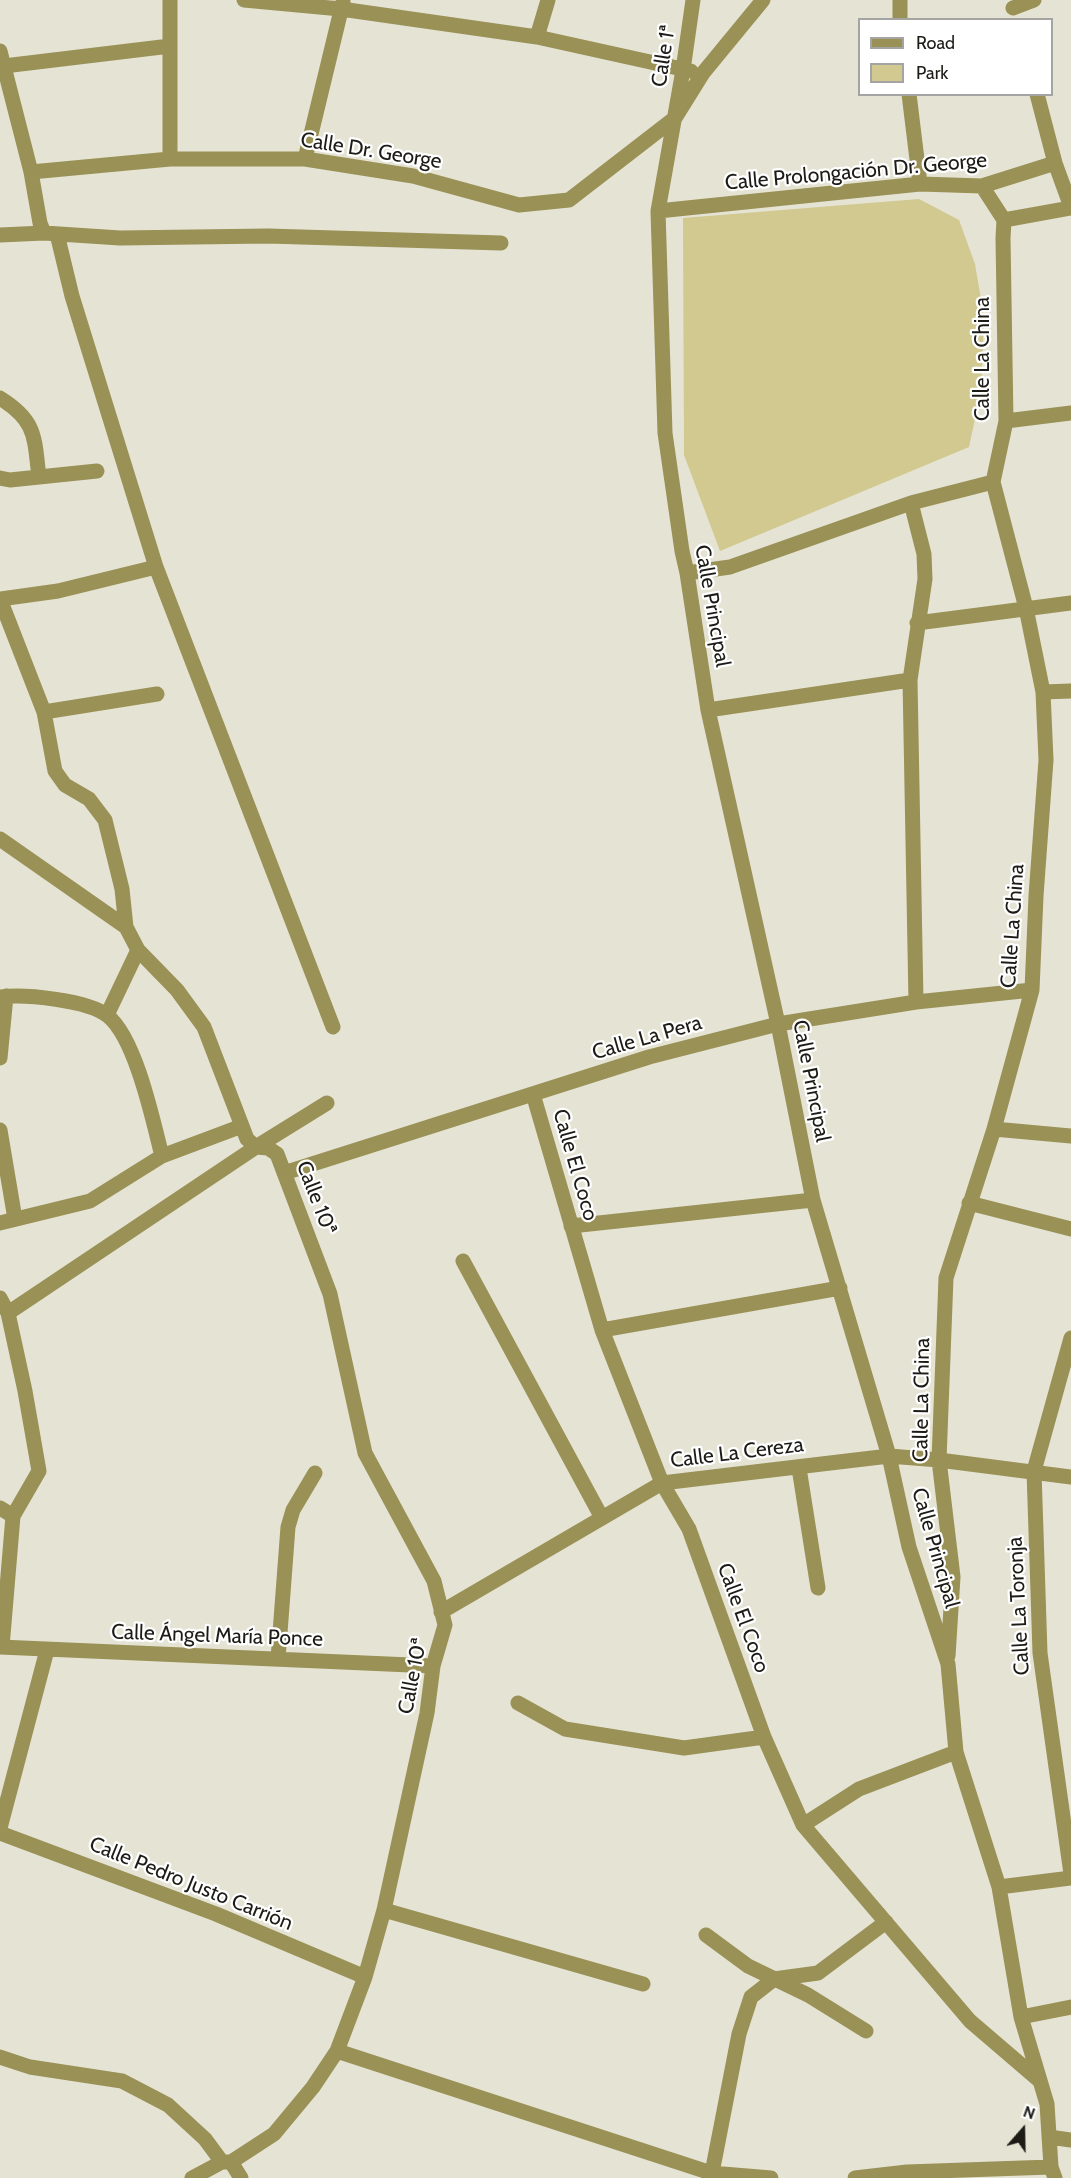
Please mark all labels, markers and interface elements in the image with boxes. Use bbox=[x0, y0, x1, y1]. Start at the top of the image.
legend bbox=[858, 18, 1053, 96]
street label: Calle 1ª bbox=[647, 23, 681, 89]
text: Road bbox=[916, 32, 955, 54]
text: Park bbox=[916, 62, 948, 84]
street label: Calle Dr. George bbox=[299, 127, 443, 175]
street label: Calle Prolongación Dr. George bbox=[724, 148, 988, 196]
street label: Calle La China bbox=[970, 297, 996, 421]
street label: Calle Principal bbox=[689, 543, 735, 669]
street label: Calle La China bbox=[996, 863, 1030, 989]
street label: Calle La Pera bbox=[589, 1010, 705, 1066]
street label: Calle Principal bbox=[787, 1018, 835, 1144]
street label: Calle El Coco bbox=[547, 1106, 603, 1224]
street label: Calle 10ª bbox=[290, 1157, 342, 1239]
street label: Calle La China bbox=[908, 1338, 936, 1462]
street label: Calle La Cereza bbox=[669, 1432, 805, 1474]
street label: Calle Principal bbox=[906, 1485, 964, 1611]
street label: Calle La Toronja bbox=[1003, 1536, 1035, 1676]
street label: Calle El Coco bbox=[712, 1560, 774, 1676]
street label: Calle Ángel María Ponce bbox=[111, 1620, 323, 1652]
street label: Calle 10ª bbox=[393, 1636, 433, 1716]
street label: Calle Pedro Justo Carrión bbox=[86, 1832, 296, 1936]
north arrow bbox=[993, 2100, 1053, 2160]
text: N bbox=[1021, 2102, 1038, 2123]

